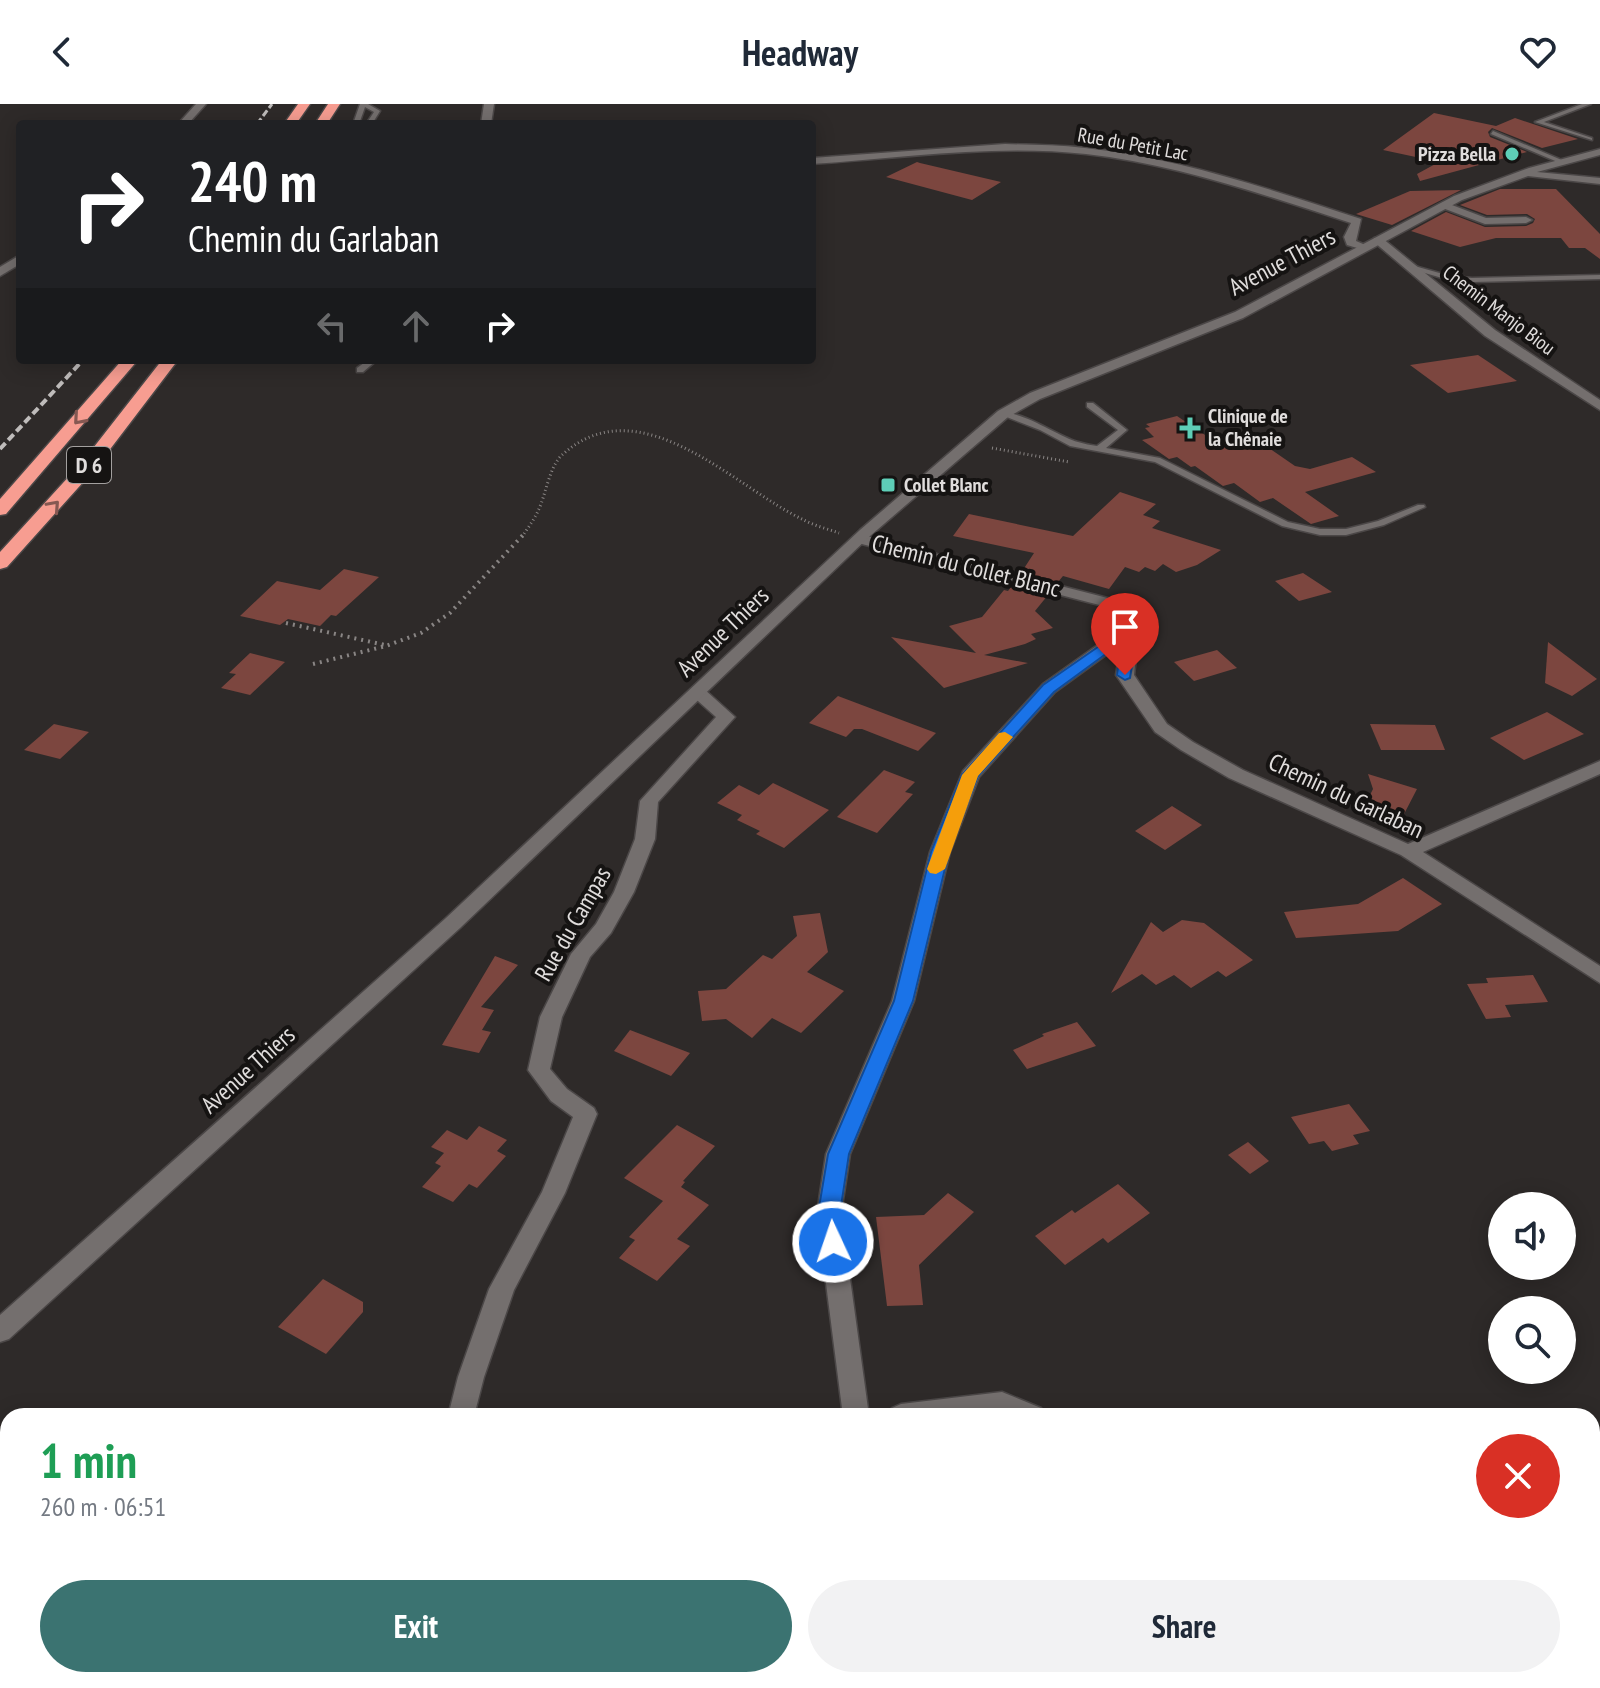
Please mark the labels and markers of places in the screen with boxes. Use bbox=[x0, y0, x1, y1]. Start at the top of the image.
place label: Pizza Bella bbox=[1418, 141, 1496, 167]
marker: Pizza Bella bbox=[1503, 145, 1521, 163]
place label: Clinique de la Chênaie bbox=[1208, 403, 1288, 452]
marker: Clinique de la Chênaie bbox=[1179, 417, 1201, 439]
place label: Collet Blanc bbox=[904, 472, 989, 498]
marker: Collet Blanc bbox=[879, 476, 897, 494]
pin bbox=[1091, 593, 1159, 675]

